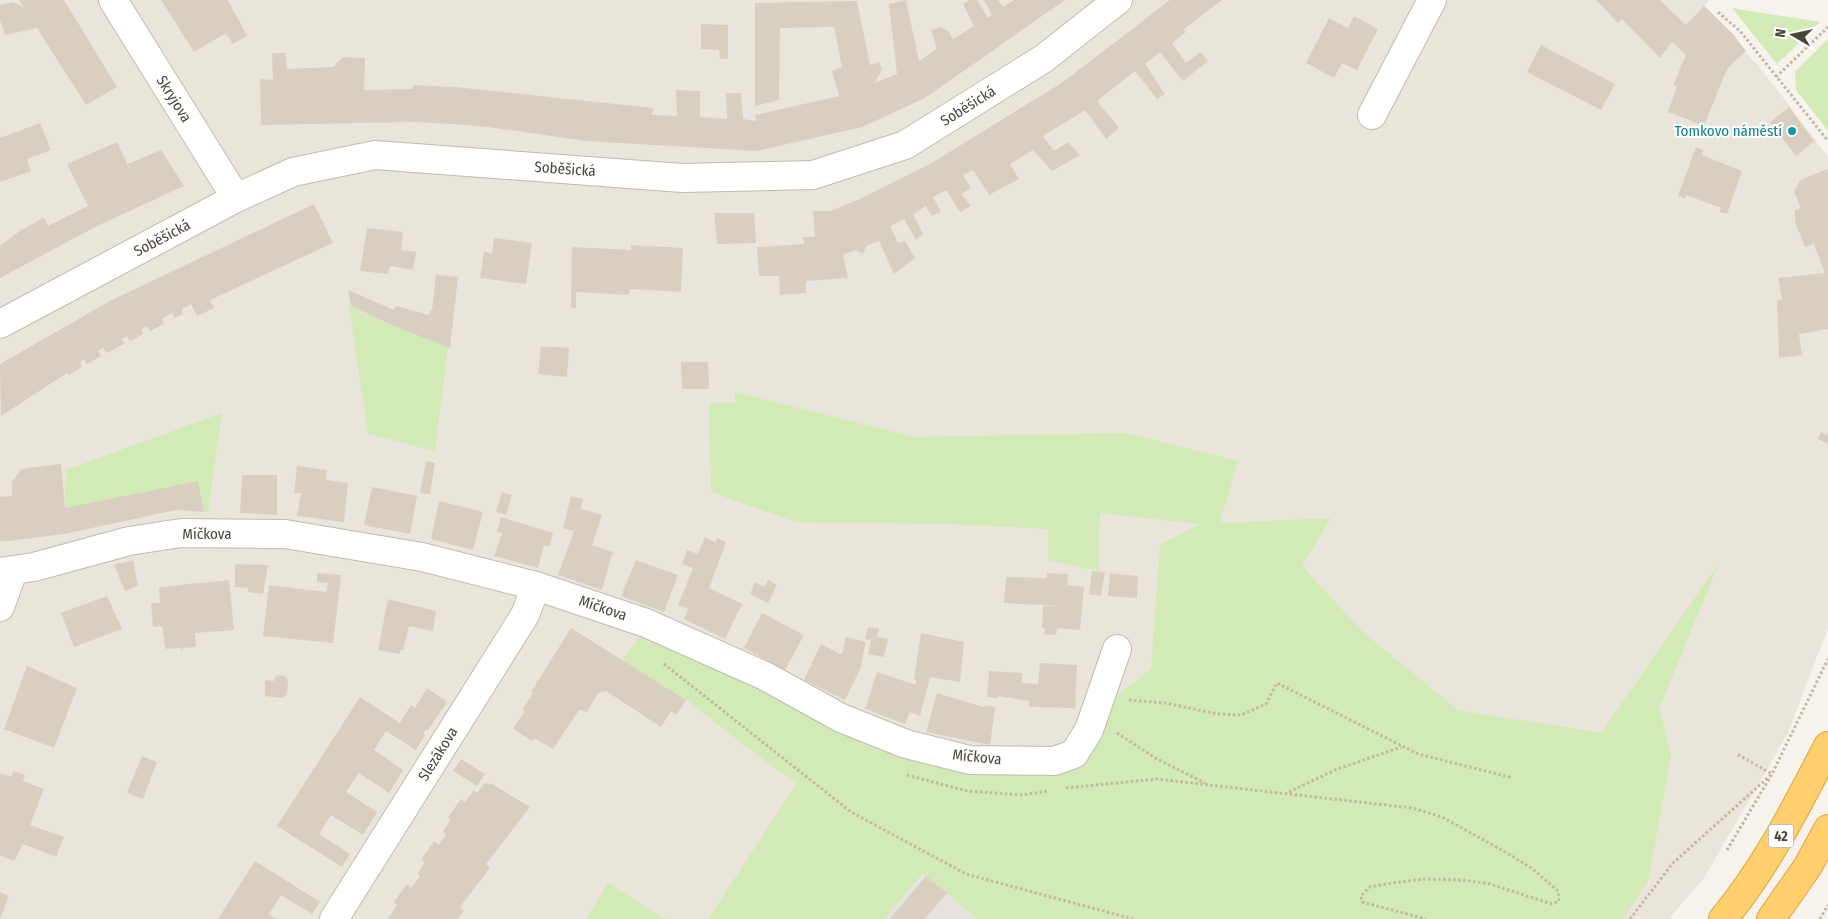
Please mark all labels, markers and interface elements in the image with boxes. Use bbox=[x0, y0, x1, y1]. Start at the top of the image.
north arrow bbox=[1768, 10, 1818, 60]
text: N bbox=[1772, 28, 1790, 39]
street label: Skryjova bbox=[153, 72, 195, 126]
street label: Soběšická bbox=[937, 82, 999, 130]
place label: Tomkovo náměstí bbox=[1674, 122, 1782, 140]
marker: Tomkovo náměstí bbox=[1786, 125, 1798, 137]
street label: Soběšická bbox=[534, 158, 596, 180]
street label: Soběšická bbox=[131, 216, 193, 260]
street label: Míčkova bbox=[182, 525, 232, 543]
street label: Míčkova bbox=[577, 591, 629, 625]
street label: Slezákova bbox=[414, 724, 462, 784]
street label: Míčkova bbox=[952, 745, 1002, 769]
road number: 42 bbox=[1768, 824, 1794, 848]

